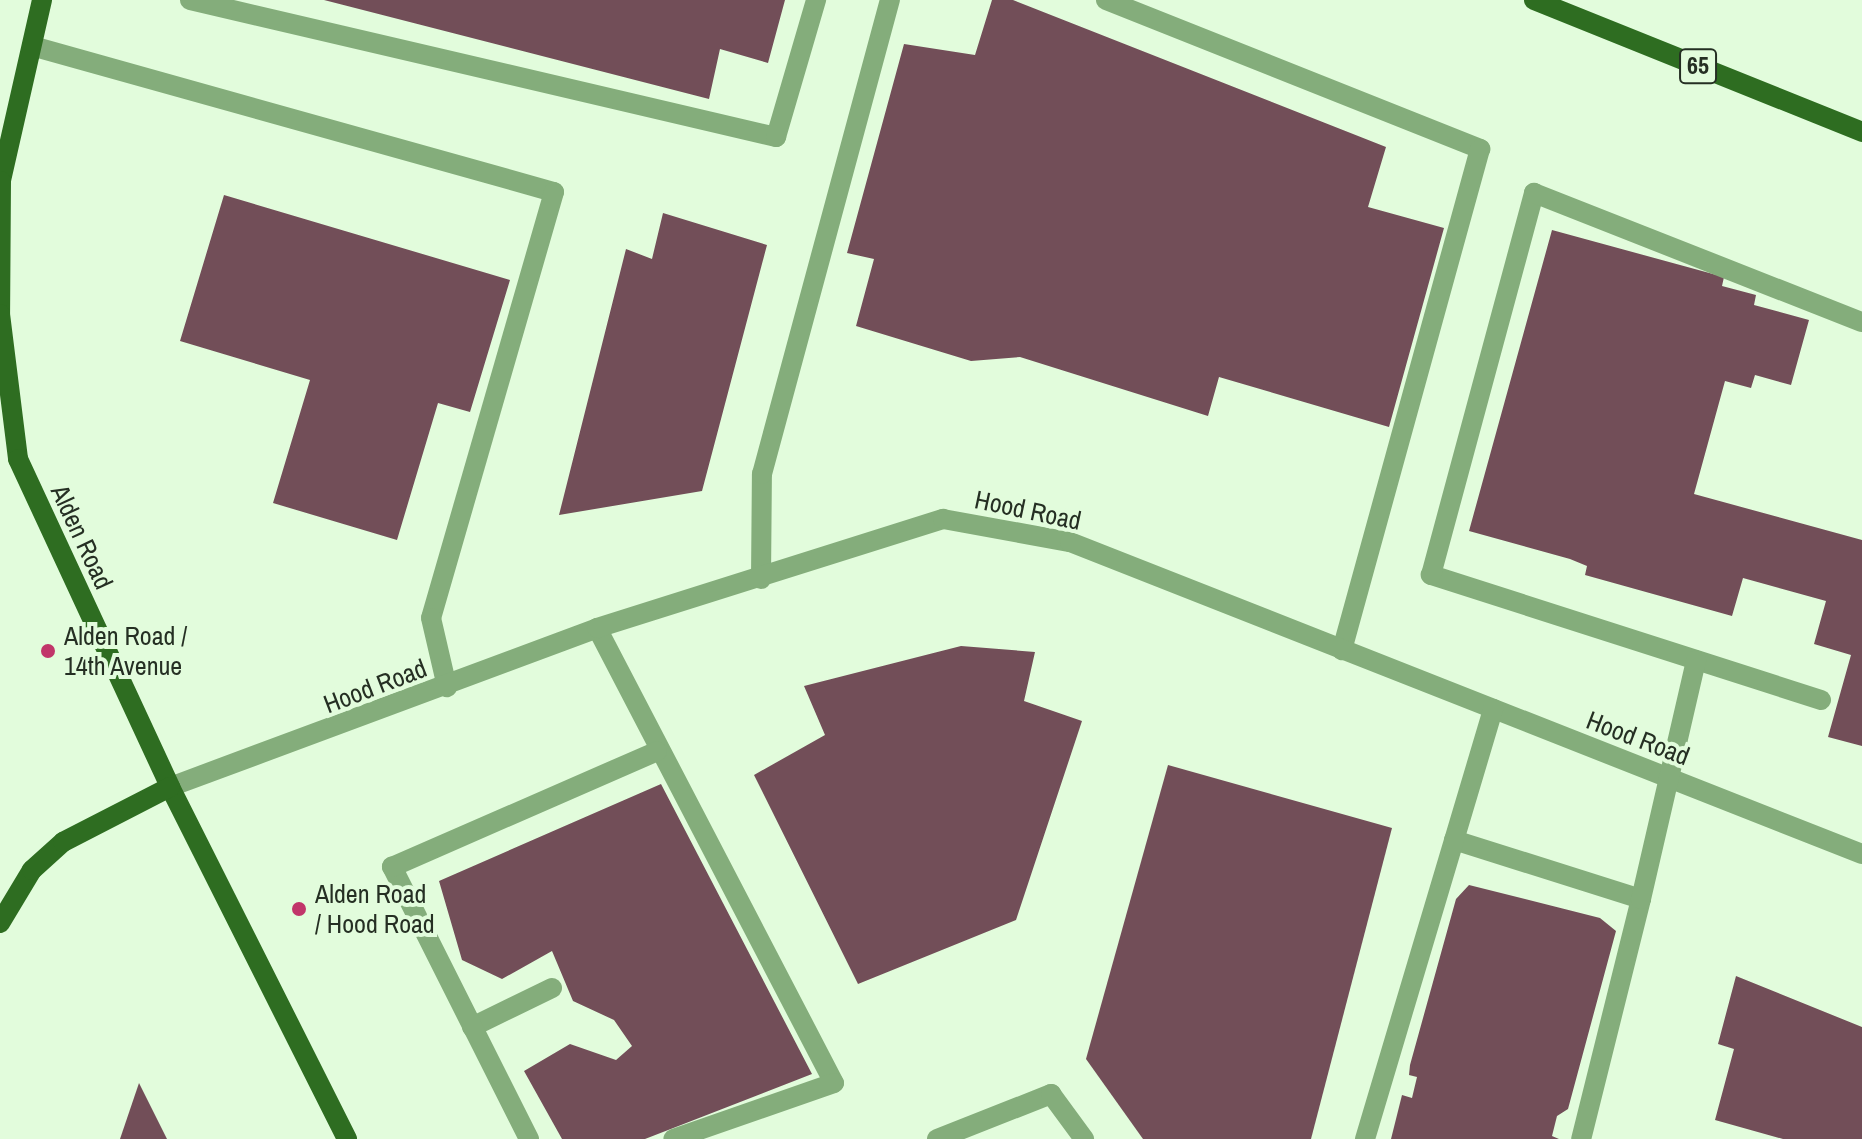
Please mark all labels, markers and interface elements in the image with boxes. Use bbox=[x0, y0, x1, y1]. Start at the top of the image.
road number: 65 bbox=[1678, 46, 1718, 86]
street label: Alden Road bbox=[44, 480, 120, 594]
street label: Hood Road bbox=[972, 484, 1084, 536]
place label: Alden Road / 14th Avenue bbox=[64, 620, 187, 682]
marker: Alden Road / 14th Avenue bbox=[39, 642, 57, 660]
street label: Hood Road bbox=[319, 652, 431, 720]
street label: Hood Road bbox=[1582, 704, 1694, 772]
place label: Alden Road / Hood Road bbox=[315, 878, 435, 940]
marker: Alden Road / Hood Road bbox=[290, 900, 308, 918]

